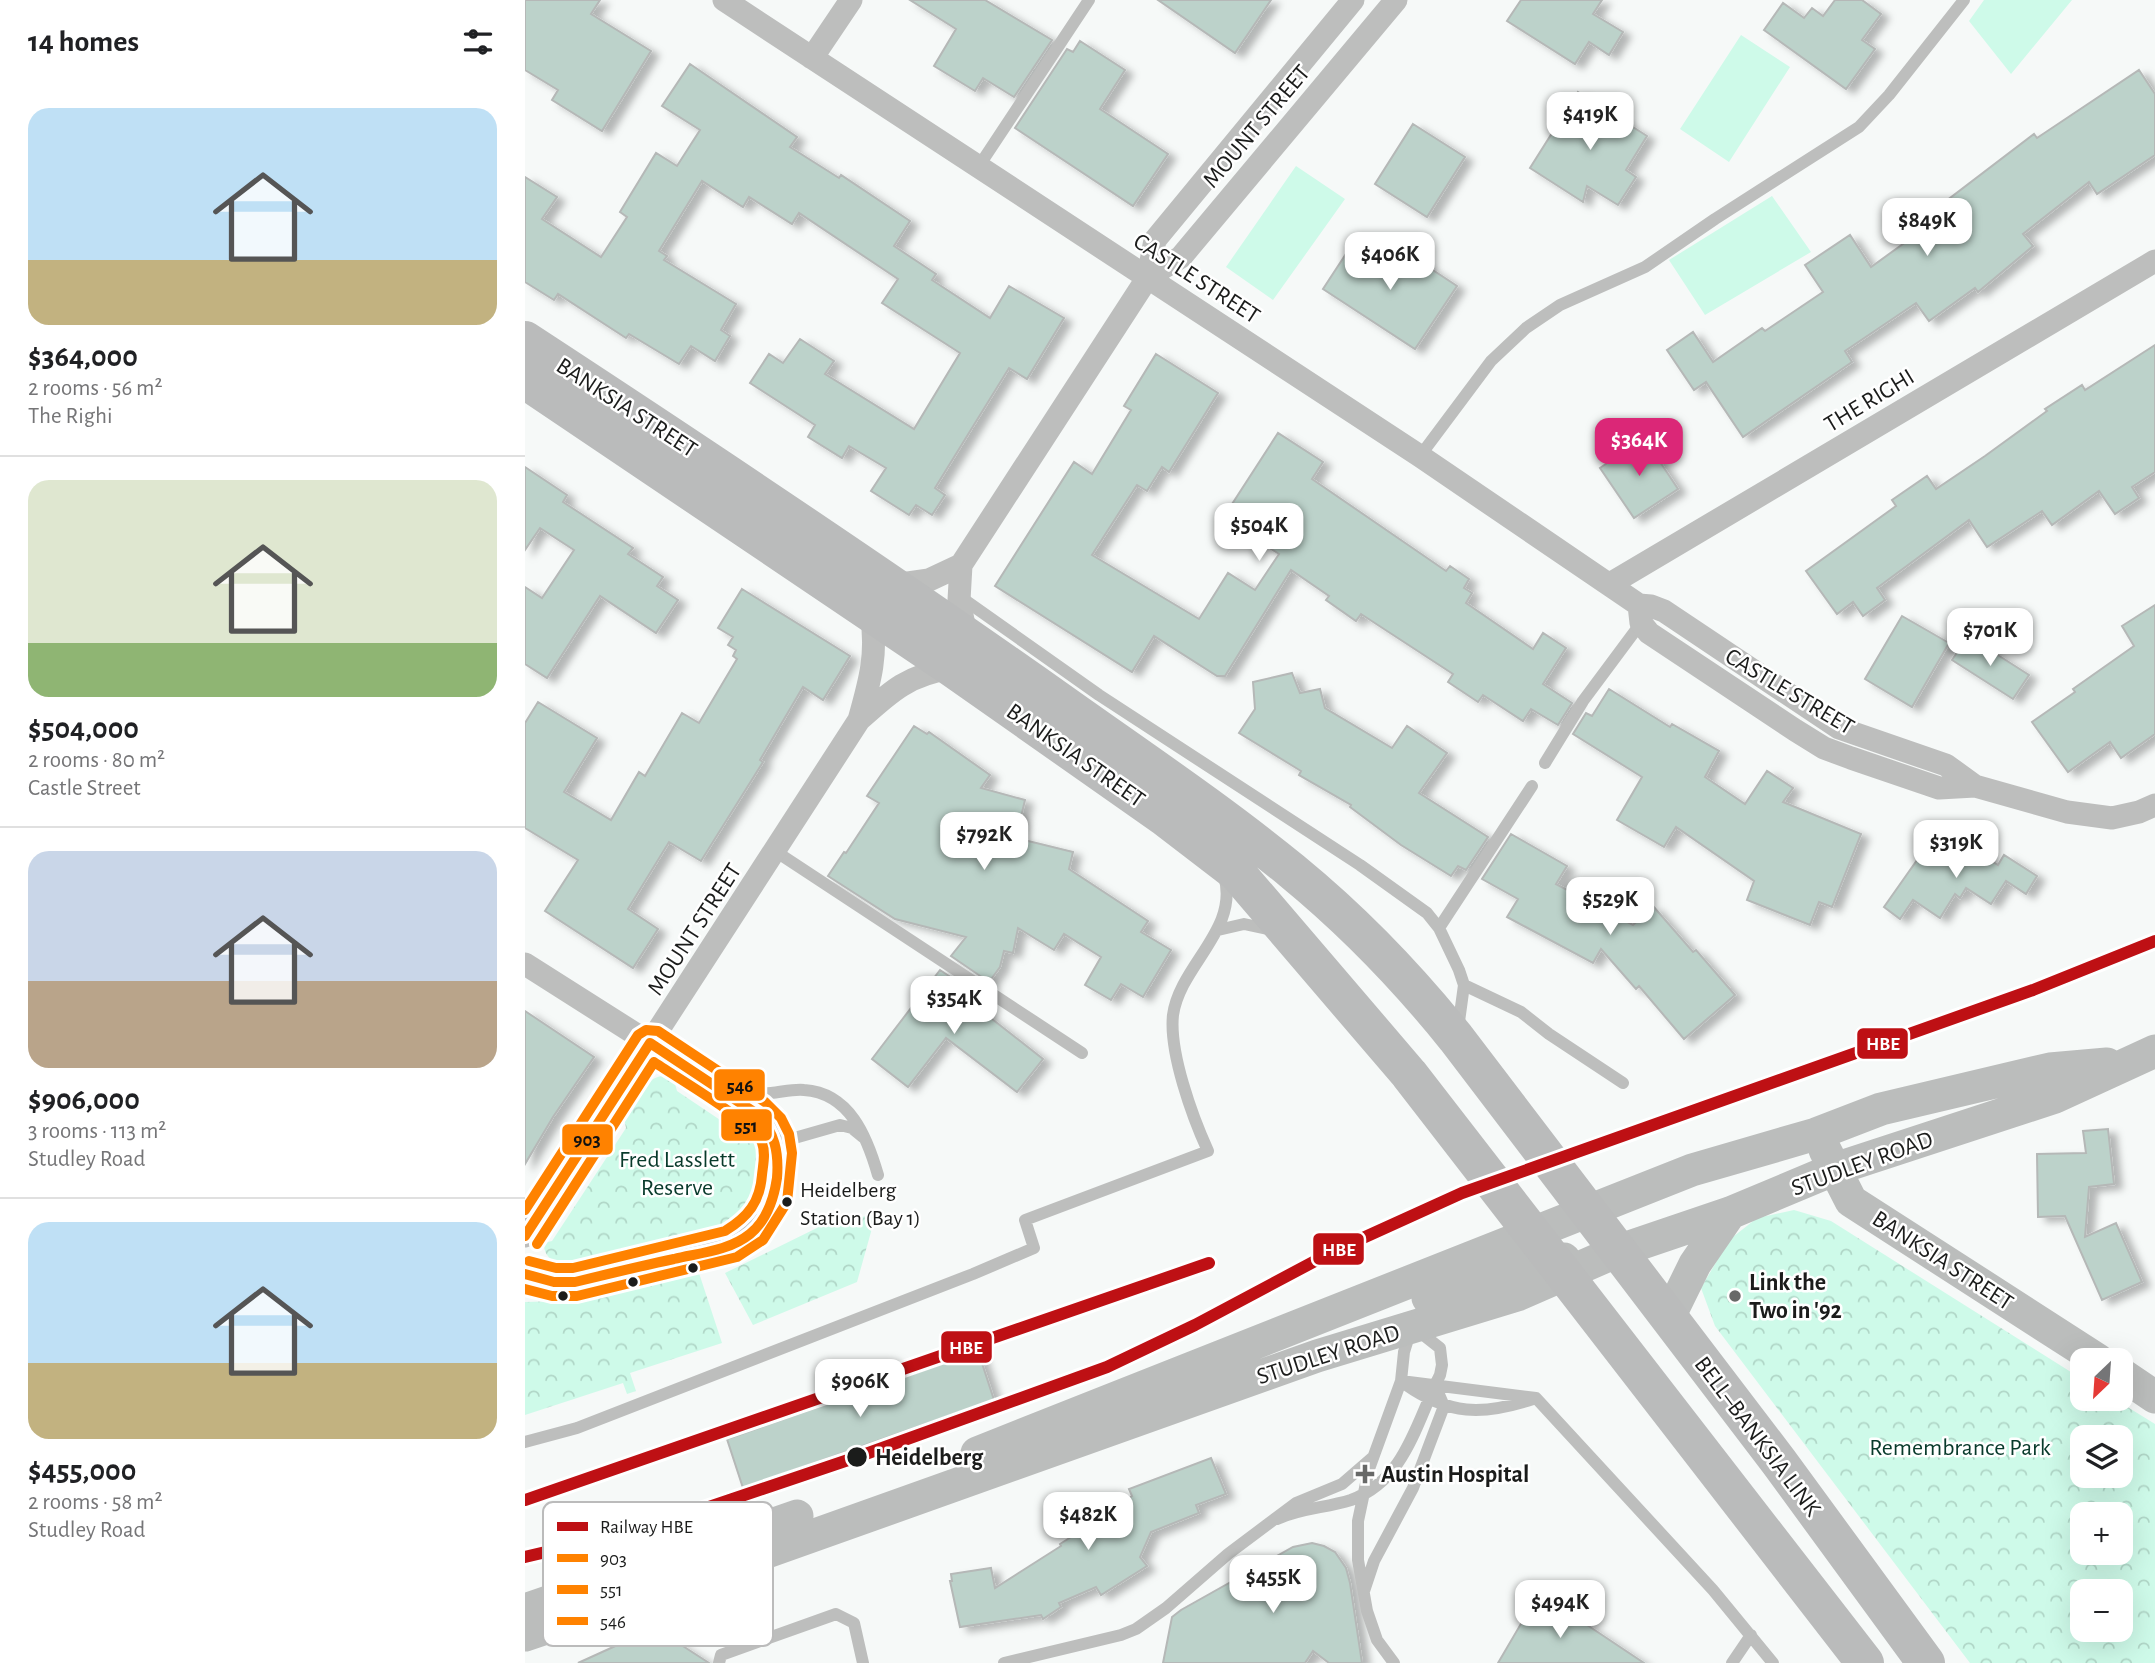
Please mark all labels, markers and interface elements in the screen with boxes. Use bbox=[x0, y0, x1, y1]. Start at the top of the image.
icon: filters bbox=[459, 23, 497, 61]
text: 14 homes bbox=[28, 27, 139, 57]
street label: MOUNT STREET bbox=[1199, 61, 1315, 193]
pin: $419K bbox=[1541, 92, 1639, 152]
text: $419K bbox=[1563, 103, 1617, 126]
icon: home bbox=[200, 154, 326, 280]
pin: $849K bbox=[1878, 198, 1976, 258]
text: $849K bbox=[1898, 209, 1956, 232]
street label: CASTLE STREET bbox=[1129, 229, 1264, 329]
pin: $406K bbox=[1341, 232, 1439, 292]
text: $406K bbox=[1361, 243, 1419, 266]
text: $364,000 bbox=[28, 342, 138, 372]
street label: BANKSIA STREET bbox=[552, 353, 701, 462]
street label: THE RIGHI bbox=[1820, 365, 1919, 437]
text: 2 rooms · 56 m² bbox=[28, 377, 162, 400]
text: The Righi bbox=[28, 405, 112, 428]
pin: $364K bbox=[1590, 419, 1688, 478]
text: $364K bbox=[1611, 429, 1667, 452]
pin: $504K bbox=[1210, 504, 1308, 563]
text: $504K bbox=[1230, 514, 1288, 537]
icon: home bbox=[200, 526, 326, 652]
pin: $701K bbox=[1941, 608, 2039, 668]
text: $701K bbox=[1963, 619, 2017, 642]
street label: CASTLE STREET bbox=[1721, 644, 1858, 740]
street label: BANKSIA STREET bbox=[1002, 699, 1149, 812]
text: $504,000 bbox=[28, 714, 139, 744]
text: 2 rooms · 80 m² bbox=[28, 749, 165, 772]
text: Castle Street bbox=[28, 777, 141, 800]
pin: $792K bbox=[935, 812, 1033, 872]
pin: $319K bbox=[1907, 820, 2005, 880]
text: $792K bbox=[956, 823, 1012, 846]
text: $319K bbox=[1929, 831, 1983, 854]
street label: MOUNT STREET bbox=[643, 859, 746, 1000]
pin: $529K bbox=[1561, 878, 1659, 937]
text: $529K bbox=[1582, 888, 1638, 911]
icon: home bbox=[200, 897, 326, 1023]
pin: $354K bbox=[905, 976, 1003, 1036]
text: $354K bbox=[926, 987, 982, 1010]
line badge: HBE bbox=[1856, 1027, 1909, 1060]
text: HBE bbox=[1866, 1035, 1900, 1054]
line badge: 546 bbox=[713, 1068, 766, 1102]
text: 546 bbox=[727, 1077, 753, 1096]
text: $906,000 bbox=[28, 1085, 140, 1115]
line badge: 551 bbox=[720, 1108, 773, 1142]
text: 551 bbox=[734, 1117, 758, 1136]
text: 3 rooms · 113 m² bbox=[28, 1120, 166, 1143]
line badge: 903 bbox=[561, 1123, 614, 1156]
street label: STUDLEY ROAD bbox=[1788, 1127, 1936, 1201]
text: 903 bbox=[573, 1131, 601, 1150]
text: Studley Road bbox=[28, 1148, 145, 1171]
park label: Fred Lasslett Reserve bbox=[619, 1148, 735, 1200]
place label: Heidelberg Station (Bay 1) bbox=[800, 1179, 921, 1229]
marker: Heidelberg Station (Bay 1) bbox=[780, 1195, 794, 1209]
street label: BANKSIA STREET bbox=[1868, 1206, 2017, 1315]
line badge: HBE bbox=[1312, 1232, 1365, 1266]
text: HBE bbox=[1322, 1241, 1356, 1260]
unlabelled marker bbox=[686, 1261, 700, 1275]
icon: home bbox=[200, 1268, 326, 1394]
place label: Link the Two in '92 bbox=[1749, 1271, 1842, 1323]
unlabelled marker bbox=[626, 1275, 640, 1289]
marker: Link the Two in '92 bbox=[1727, 1288, 1743, 1304]
unlabelled marker bbox=[556, 1289, 570, 1303]
street label: STUDLEY ROAD bbox=[1254, 1321, 1403, 1389]
line badge: HBE bbox=[940, 1330, 993, 1364]
text: HBE bbox=[949, 1339, 983, 1358]
north arrow bbox=[2070, 1348, 2133, 1410]
map controls bbox=[2070, 1348, 2133, 1642]
street label: BELL–BANKSIA LINK bbox=[1690, 1352, 1825, 1522]
pin: $906K bbox=[811, 1360, 909, 1419]
text: $906K bbox=[831, 1370, 889, 1393]
button: layers bbox=[2070, 1425, 2133, 1488]
park label: Remembrance Park bbox=[1869, 1436, 2051, 1460]
marker: Heidelberg bbox=[845, 1445, 869, 1469]
place label: Heidelberg bbox=[875, 1446, 984, 1470]
text: $455,000 bbox=[28, 1456, 136, 1486]
place label: Austin Hospital bbox=[1381, 1463, 1529, 1487]
marker: Austin Hospital bbox=[1355, 1464, 1375, 1484]
text: 2 rooms · 58 m² bbox=[28, 1491, 163, 1514]
pin: $482K bbox=[1039, 1492, 1137, 1552]
legend bbox=[543, 1502, 773, 1646]
button: + bbox=[2070, 1502, 2133, 1565]
text: $482K bbox=[1059, 1503, 1117, 1526]
text: Railway HBE bbox=[600, 1518, 693, 1537]
text: Studley Road bbox=[28, 1519, 145, 1542]
text: 903 bbox=[600, 1550, 627, 1569]
pin: $455K bbox=[1224, 1556, 1322, 1615]
text: $455K bbox=[1245, 1566, 1301, 1589]
button: − bbox=[2070, 1579, 2133, 1642]
pin: $494K bbox=[1511, 1580, 1609, 1640]
text: 551 bbox=[600, 1581, 622, 1600]
text: $494K bbox=[1531, 1591, 1589, 1614]
text: 546 bbox=[600, 1613, 626, 1632]

